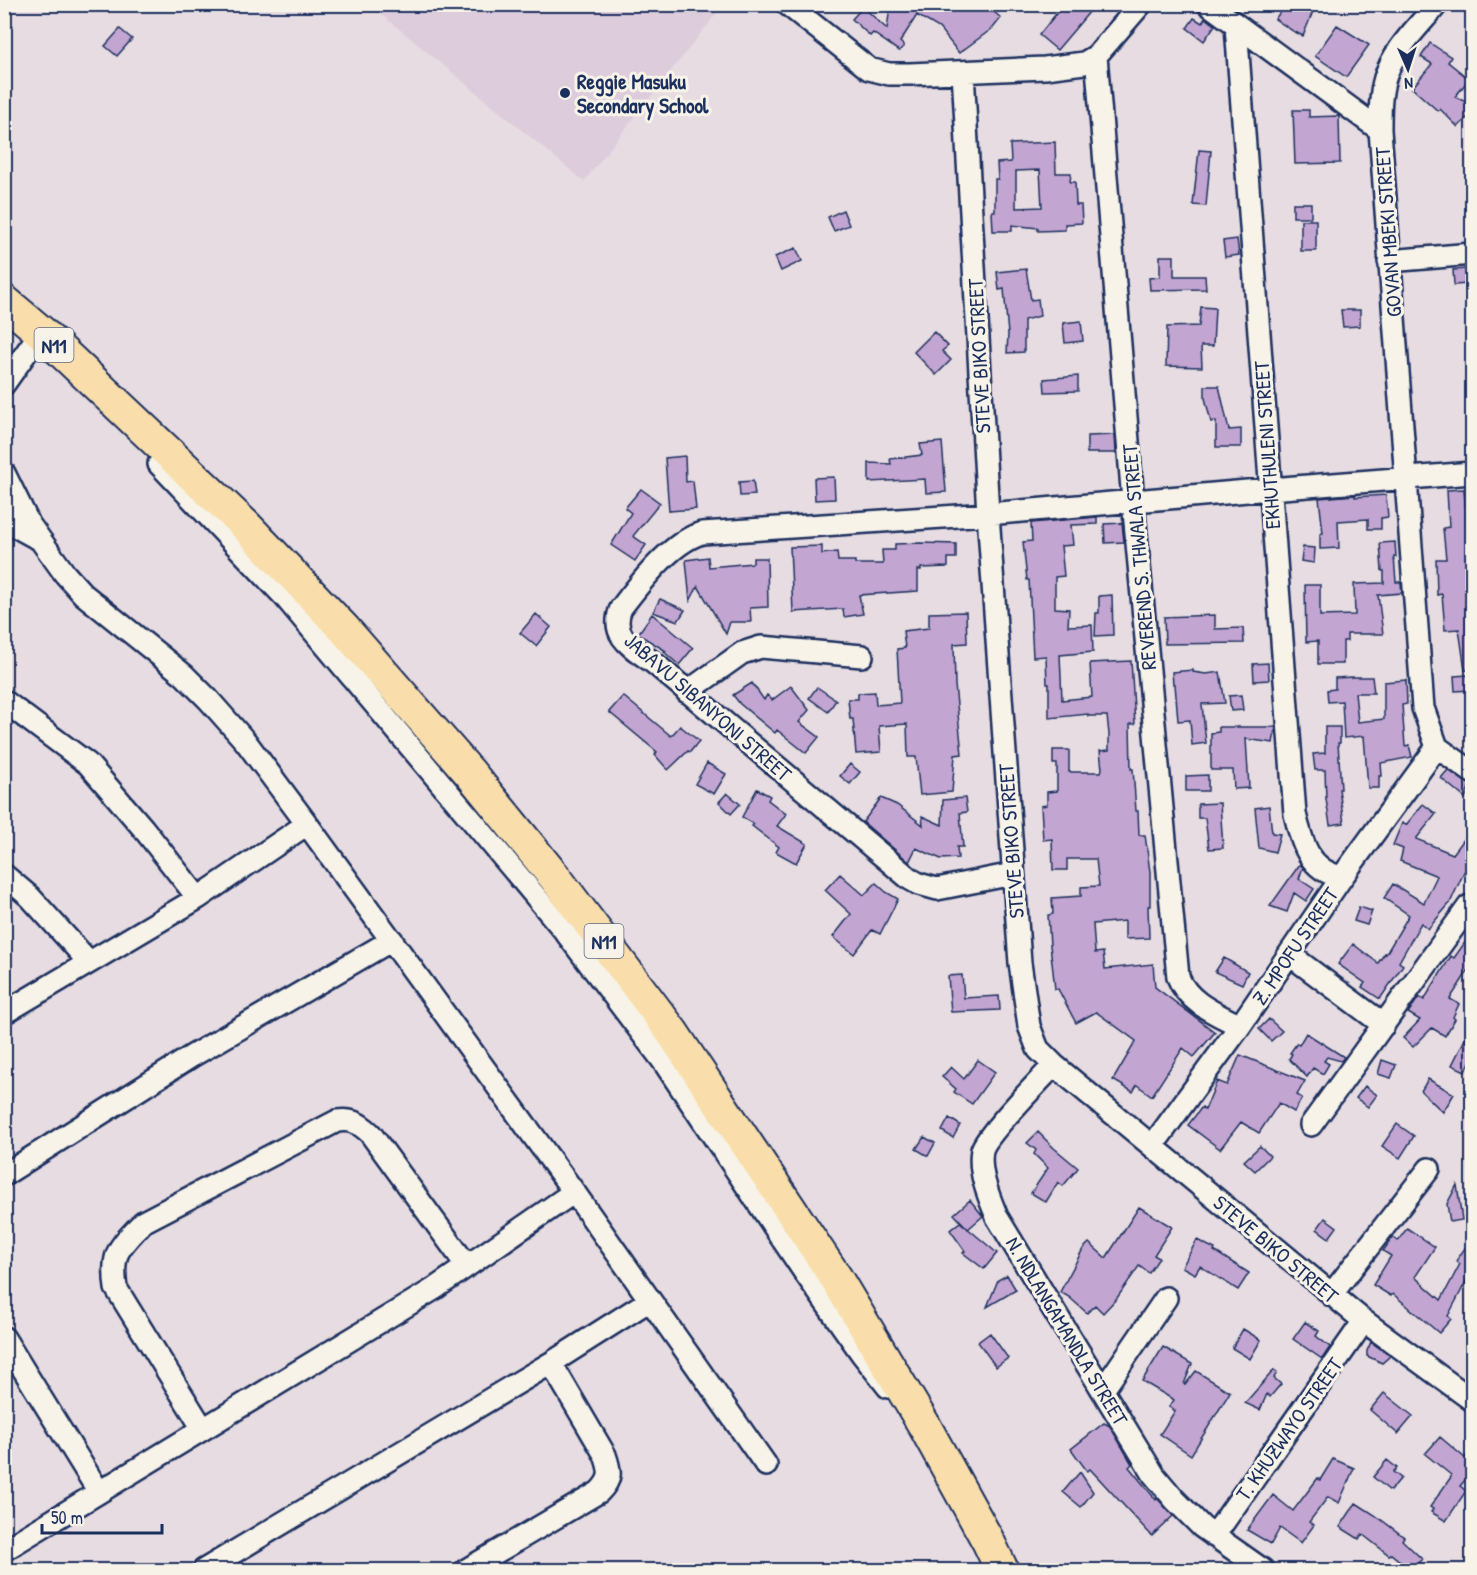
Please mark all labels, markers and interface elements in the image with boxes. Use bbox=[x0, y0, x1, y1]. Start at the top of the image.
north arrow bbox=[1378, 39, 1438, 99]
place label: Reggie Masuku Secondary School bbox=[577, 67, 709, 121]
text: N bbox=[1403, 73, 1414, 95]
marker: Reggie Masuku Secondary School bbox=[558, 86, 572, 100]
street label: GOVAN MBEKI STREET bbox=[1368, 145, 1408, 318]
street label: STEVE BIKO STREET bbox=[960, 277, 998, 434]
road number: N11 bbox=[34, 328, 74, 362]
street label: EKHUTHULENI STREET bbox=[1247, 359, 1287, 530]
street label: REVEREND S. THWALA STREET bbox=[1115, 442, 1163, 671]
street label: JABAVU SIBANYONI STREET bbox=[618, 626, 799, 789]
street label: STEVE BIKO STREET bbox=[991, 761, 1031, 919]
street label: Z. MPOFU STREET bbox=[1245, 881, 1346, 1010]
road number: N11 bbox=[584, 924, 624, 958]
street label: STEVE BIKO STREET bbox=[1207, 1188, 1346, 1311]
street label: N. NDLANGAMANDLA STREET bbox=[999, 1231, 1135, 1432]
street label: T. KHUZWAYO STREET bbox=[1229, 1351, 1350, 1506]
scale bar bbox=[42, 1497, 162, 1535]
text: 50 m bbox=[51, 1505, 83, 1530]

